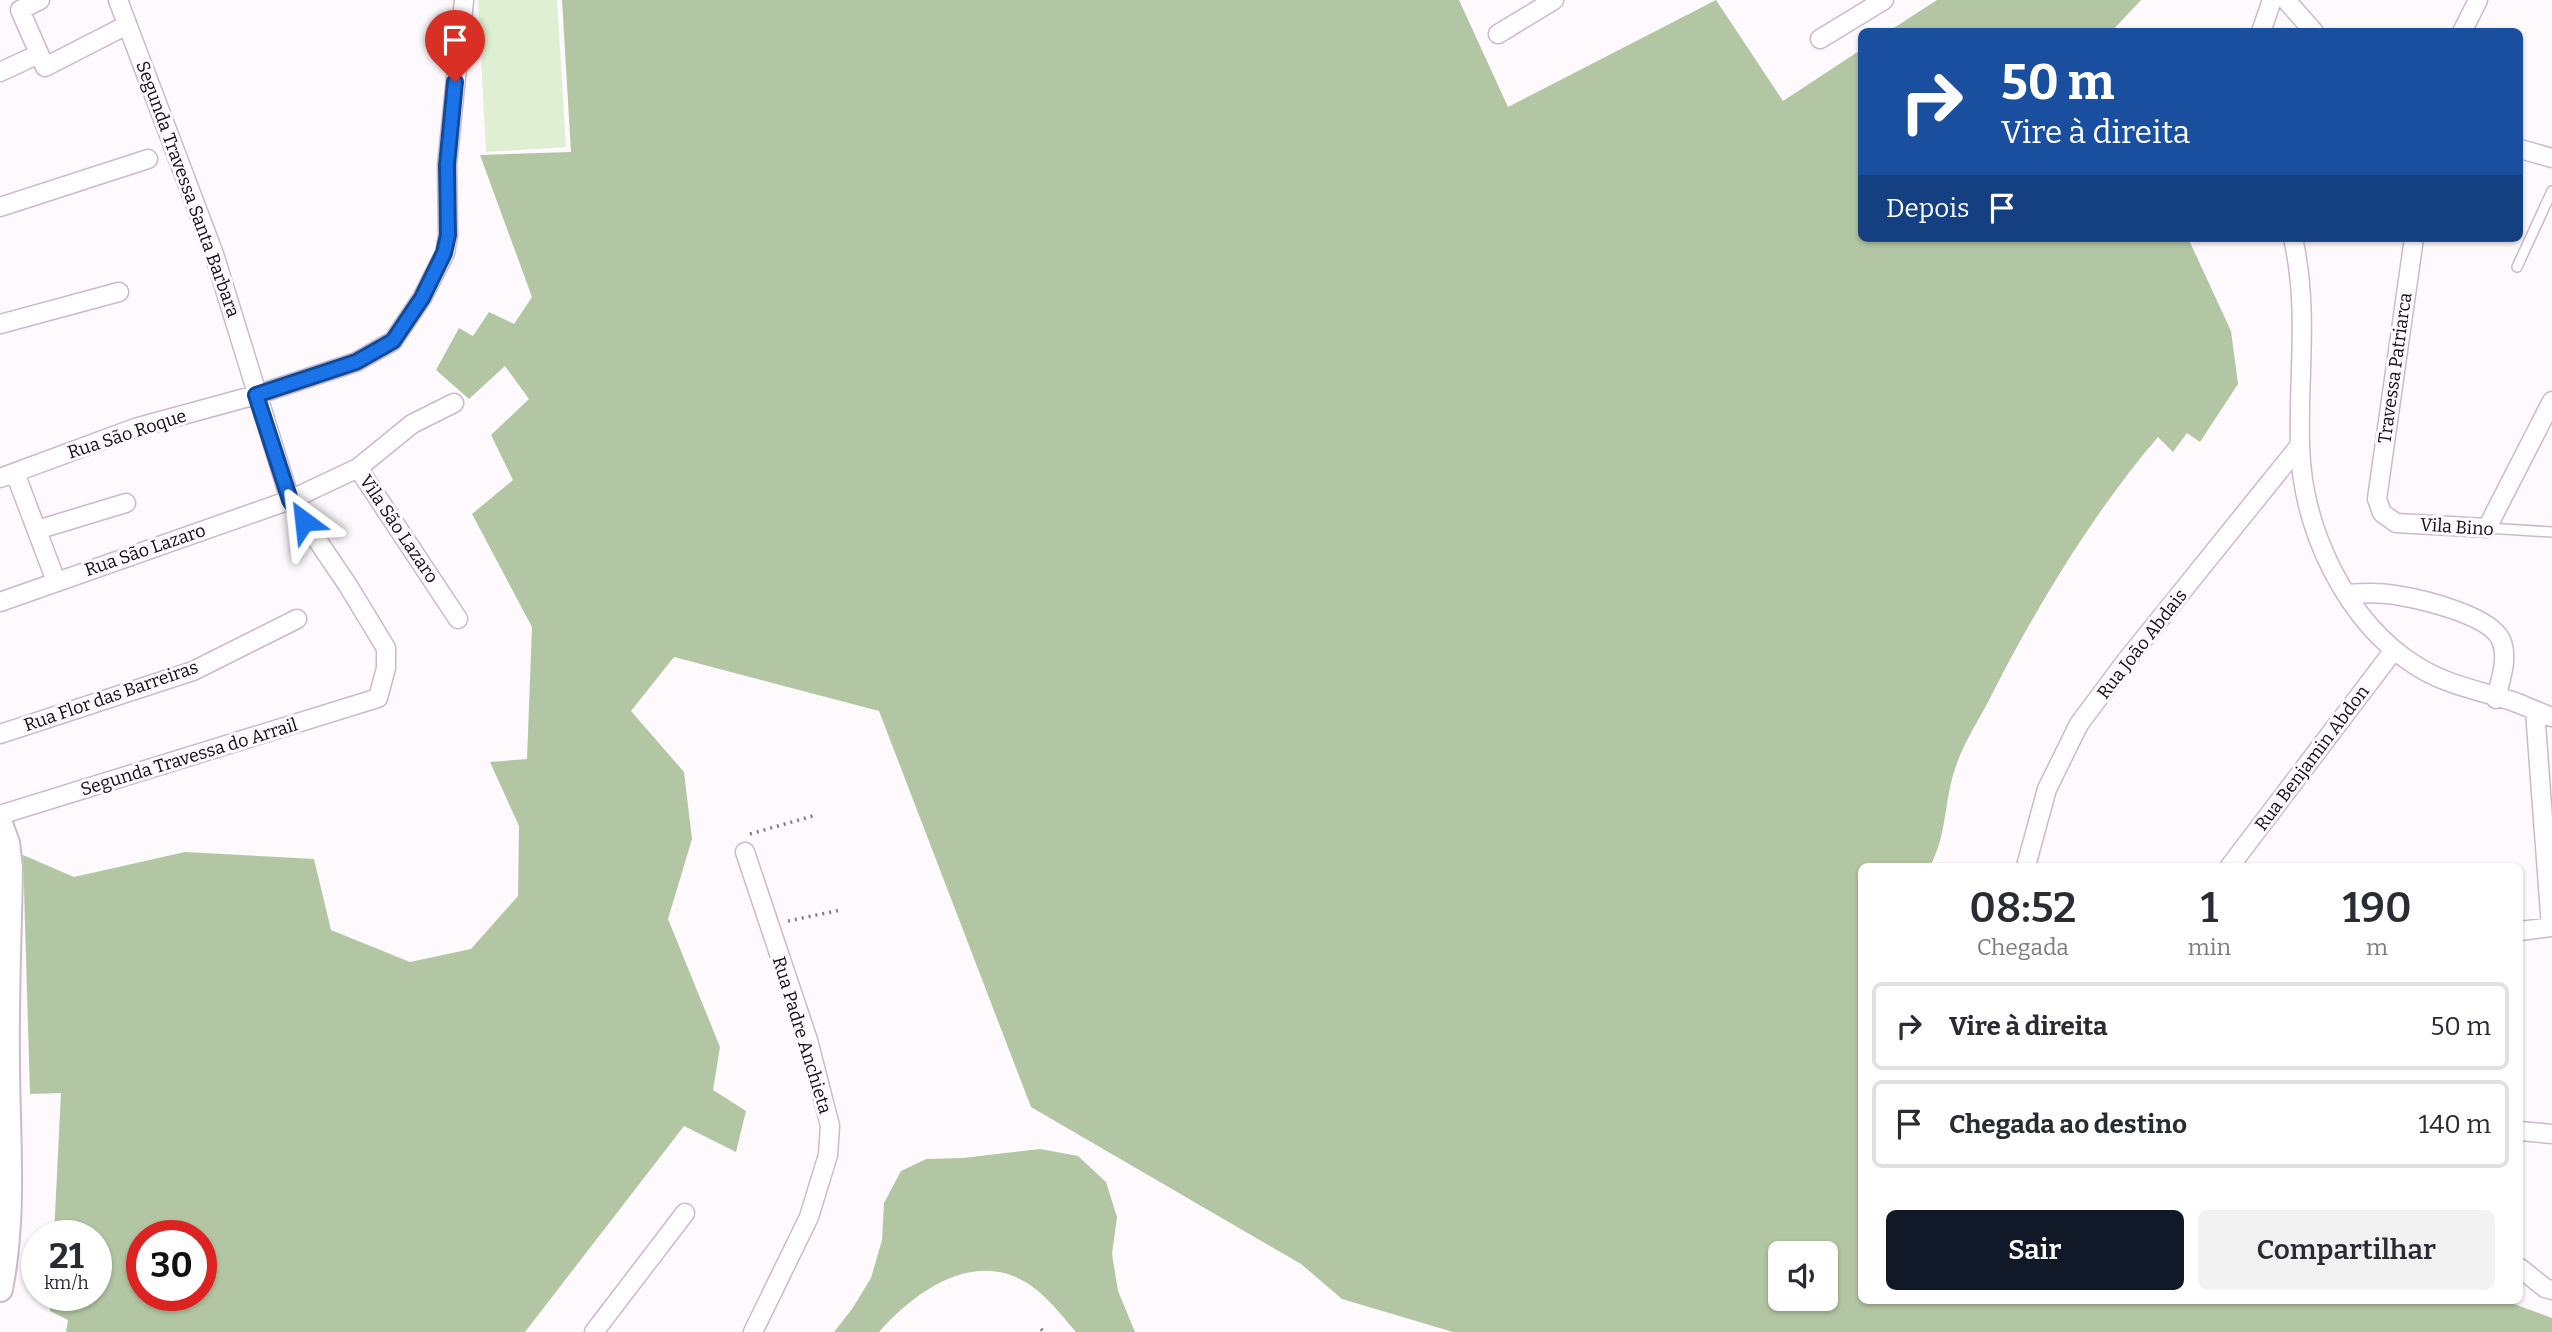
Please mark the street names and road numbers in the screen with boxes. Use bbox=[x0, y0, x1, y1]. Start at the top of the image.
street label: Segunda Travessa Santa Barbara bbox=[131, 58, 245, 320]
street label: Travessa Patriarca bbox=[2374, 291, 2417, 445]
street label: Rua São Roque bbox=[65, 404, 189, 464]
street label: Vila São Lazaro bbox=[355, 471, 443, 587]
street label: Vila Bino bbox=[2419, 513, 2495, 541]
street label: Rua São Lazaro bbox=[82, 519, 208, 581]
street label: Rua João Abdais bbox=[2092, 585, 2192, 703]
street label: Rua Flor das Barreiras bbox=[21, 656, 201, 736]
street label: Rua Benjamin Abdon bbox=[2250, 680, 2374, 835]
street label: Segunda Travessa do Arrail bbox=[78, 713, 300, 801]
street label: Rua Padre Anchieta bbox=[768, 954, 836, 1116]

